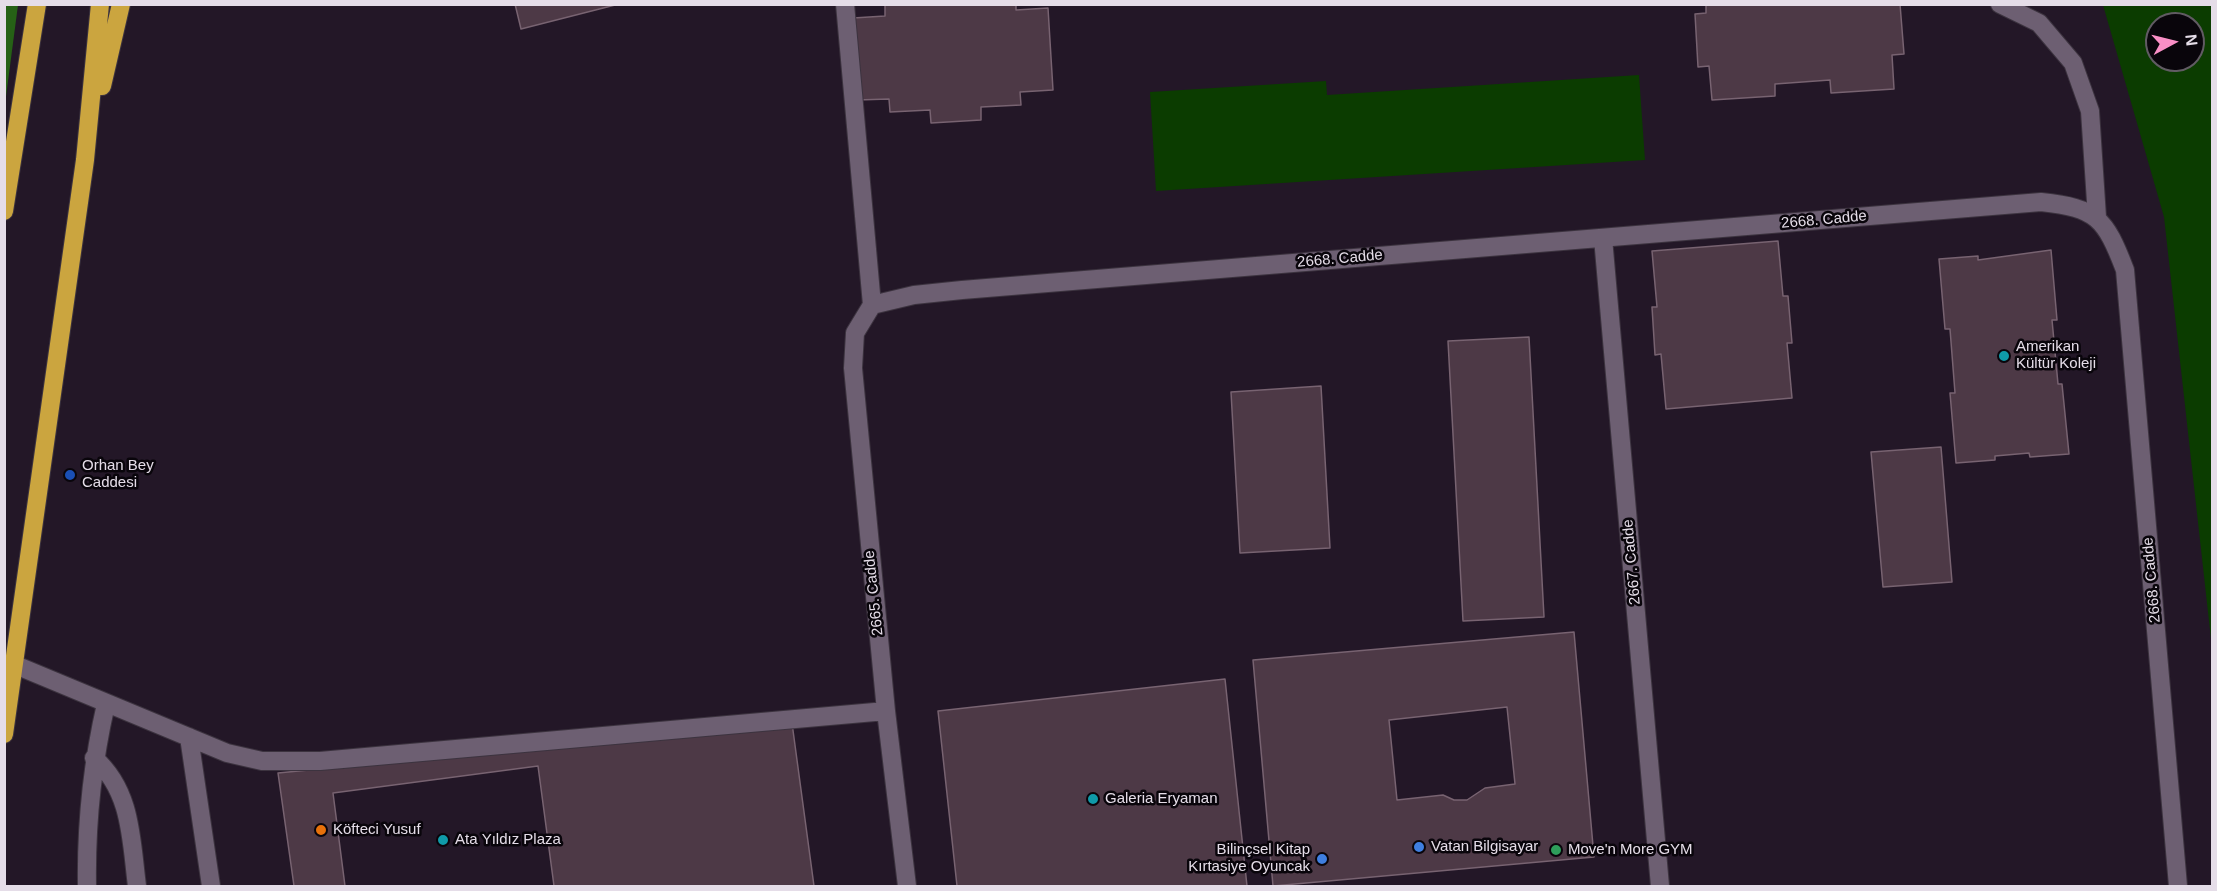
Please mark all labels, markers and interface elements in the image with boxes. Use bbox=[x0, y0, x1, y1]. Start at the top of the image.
north arrow bbox=[2145, 12, 2205, 72]
text: N bbox=[2182, 33, 2201, 47]
street label: 2668. Cadde bbox=[1780, 207, 1868, 233]
street label: 2668. Cadde bbox=[1296, 246, 1384, 272]
place label: Amerikan Kültür Koleji bbox=[2016, 338, 2096, 373]
marker: Amerikan Kültür Koleji bbox=[1997, 349, 2011, 363]
place label: Orhan Bey Caddesi bbox=[82, 457, 154, 492]
marker: Orhan Bey Caddesi bbox=[63, 468, 77, 482]
street label: 2667. Cadde bbox=[1619, 518, 1645, 606]
street label: 2668. Cadde bbox=[2139, 536, 2165, 624]
street label: 2665. Cadde bbox=[861, 549, 887, 637]
place label: Galeria Eryaman bbox=[1105, 790, 1218, 808]
marker: Galeria Eryaman bbox=[1086, 792, 1100, 806]
place label: Köfteci Yusuf bbox=[333, 821, 421, 839]
marker: Köfteci Yusuf bbox=[314, 823, 328, 837]
place label: Ata Yıldız Plaza bbox=[455, 831, 561, 849]
marker: Ata Yıldız Plaza bbox=[436, 833, 450, 847]
place label: Vatan Bilgisayar bbox=[1431, 838, 1538, 856]
marker: Vatan Bilgisayar bbox=[1412, 840, 1426, 854]
place label: Bilinçsel Kitap Kırtasiye Oyuncak bbox=[1188, 841, 1310, 876]
place label: Move'n More GYM bbox=[1568, 841, 1693, 859]
marker: Move'n More GYM bbox=[1549, 843, 1563, 857]
marker: Bilinçsel Kitap Kırtasiye Oyuncak bbox=[1315, 852, 1329, 866]

